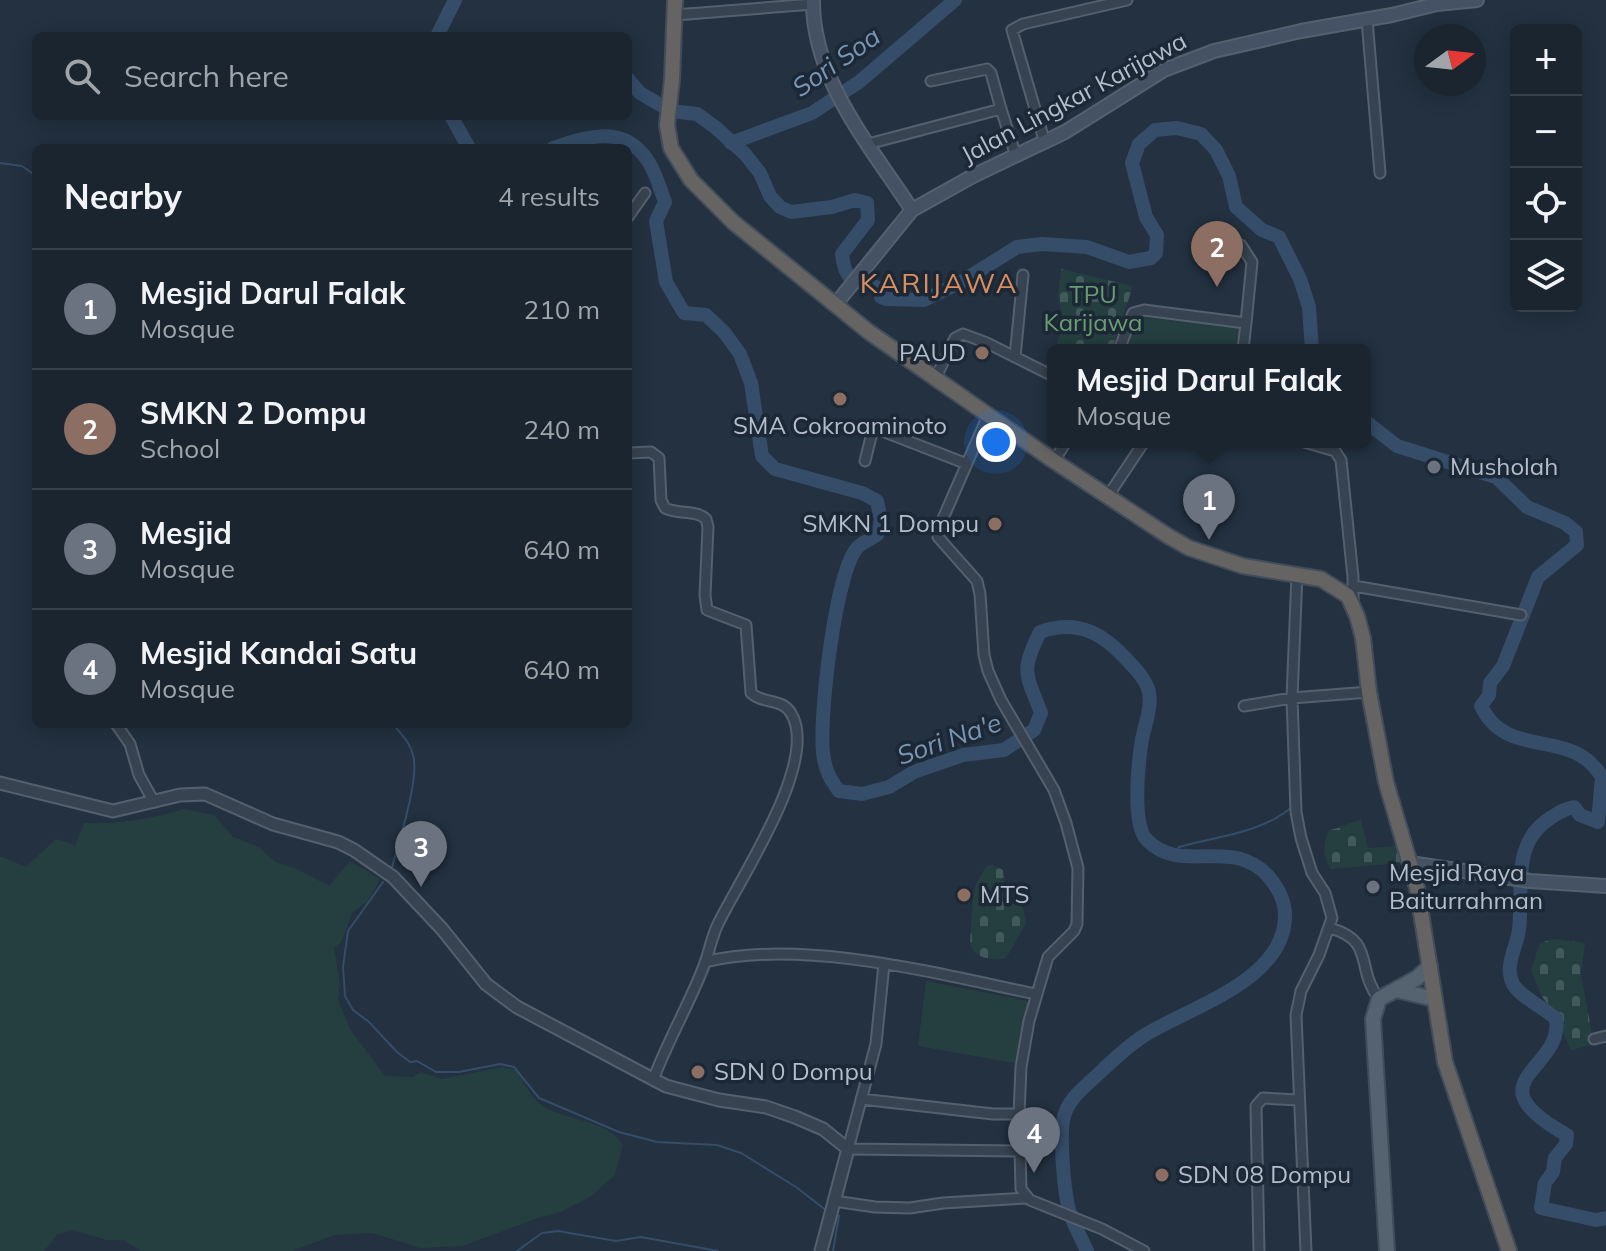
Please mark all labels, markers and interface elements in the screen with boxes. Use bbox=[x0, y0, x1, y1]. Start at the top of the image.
water label: Sori Soa bbox=[785, 19, 886, 104]
north arrow bbox=[1414, 24, 1486, 96]
map controls bbox=[1510, 24, 1582, 312]
button: + bbox=[1510, 24, 1582, 96]
street label: Jalan Lingkar Karijawa bbox=[956, 25, 1191, 169]
search box bbox=[32, 32, 632, 120]
icon: search bbox=[60, 54, 104, 98]
text: Search here bbox=[124, 57, 289, 95]
button: − bbox=[1510, 96, 1582, 168]
button: locate bbox=[1510, 168, 1582, 240]
text: Nearby bbox=[64, 175, 182, 218]
text: 4 results bbox=[498, 180, 600, 213]
pin: 2 bbox=[1191, 221, 1243, 287]
button: layers bbox=[1510, 240, 1582, 312]
district label: KARIJAWA bbox=[860, 265, 1018, 300]
text: Mesjid Darul Falak bbox=[140, 274, 405, 312]
park label: TPU Karijawa bbox=[1043, 279, 1143, 337]
text: 1 bbox=[82, 293, 98, 326]
text: 210 m bbox=[524, 293, 600, 326]
text: Mosque bbox=[140, 312, 235, 345]
place label: PAUD bbox=[899, 337, 966, 367]
marker: PAUD bbox=[973, 344, 991, 362]
popup bbox=[1047, 344, 1371, 448]
text: Mesjid Darul Falak bbox=[1076, 361, 1342, 399]
marker: SMA Cokroaminoto bbox=[831, 390, 849, 408]
text: SMKN 2 Dompu bbox=[140, 394, 367, 432]
text: Mosque bbox=[1076, 399, 1171, 432]
place label: SMA Cokroaminoto bbox=[733, 410, 947, 440]
text: 2 bbox=[82, 413, 98, 446]
text: 240 m bbox=[524, 413, 600, 446]
your location bbox=[976, 422, 1016, 462]
text: School bbox=[140, 432, 220, 465]
place label: Musholah bbox=[1450, 451, 1558, 481]
marker: Musholah bbox=[1425, 458, 1443, 476]
pin: 1 bbox=[1183, 474, 1235, 540]
place label: SMKN 1 Dompu bbox=[802, 508, 979, 538]
text: Mesjid bbox=[140, 514, 232, 552]
marker: SMKN 1 Dompu bbox=[986, 515, 1004, 533]
text: 3 bbox=[82, 533, 98, 566]
text: 640 m bbox=[524, 533, 600, 566]
text: Mosque bbox=[140, 552, 235, 585]
text: Mesjid Kandai Satu bbox=[140, 634, 417, 672]
text: 4 bbox=[82, 653, 98, 686]
text: 640 m bbox=[524, 653, 600, 686]
text: Mosque bbox=[140, 672, 235, 705]
water label: Sori Na'e bbox=[892, 705, 1005, 772]
pin: 3 bbox=[395, 821, 447, 887]
place label: Mesjid Raya Baiturrahman bbox=[1389, 857, 1543, 915]
marker: Mesjid Raya Baiturrahman bbox=[1364, 878, 1382, 896]
place label: MTS bbox=[980, 879, 1029, 909]
marker: MTS bbox=[955, 886, 973, 904]
place label: SDN 0 Dompu bbox=[714, 1056, 873, 1086]
marker: SDN 0 Dompu bbox=[689, 1063, 707, 1081]
pin: 4 bbox=[1008, 1107, 1060, 1173]
place label: SDN 08 Dompu bbox=[1178, 1159, 1351, 1189]
marker: SDN 08 Dompu bbox=[1153, 1166, 1171, 1184]

